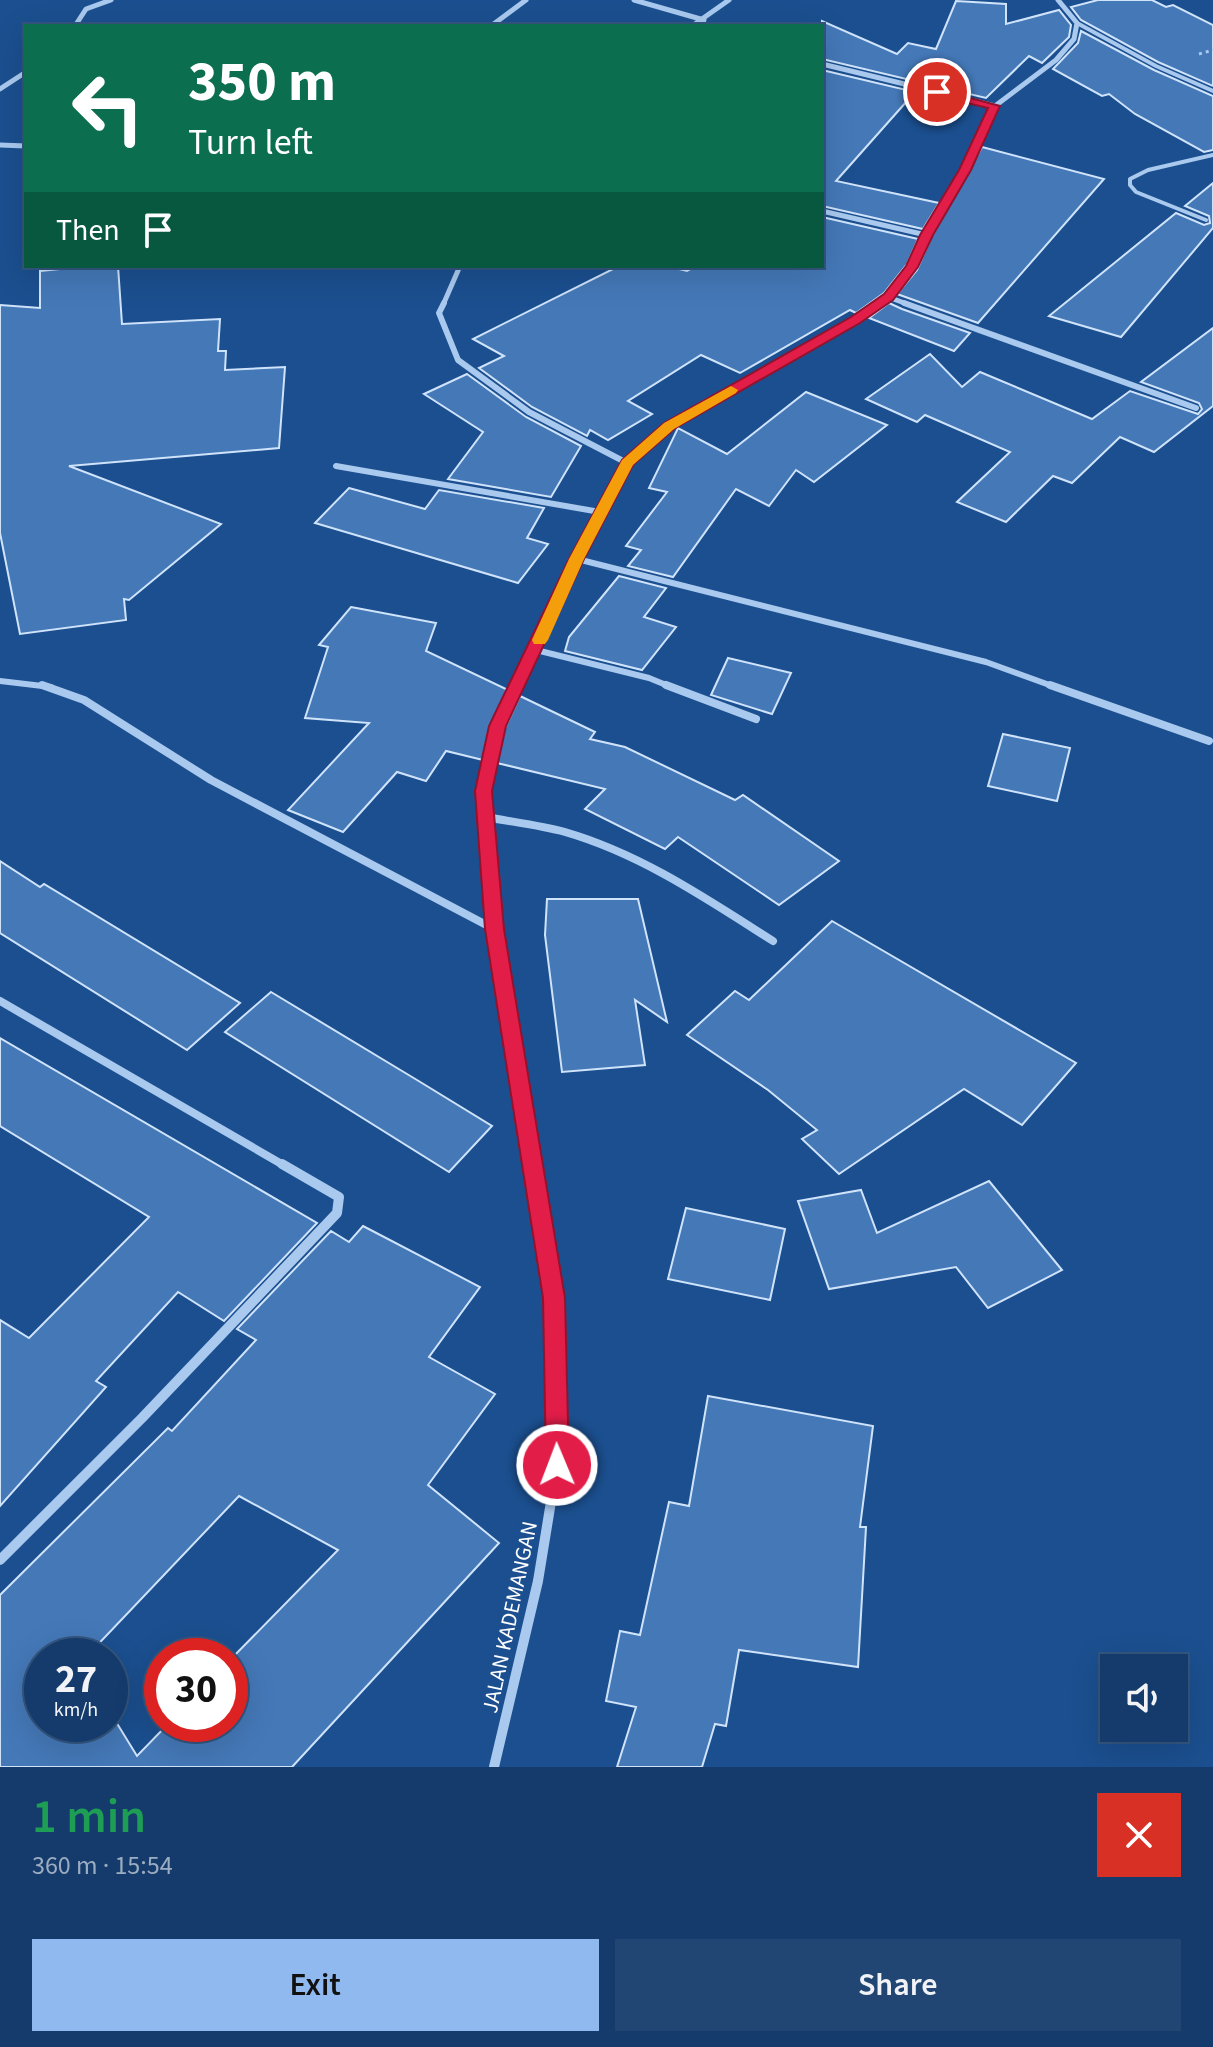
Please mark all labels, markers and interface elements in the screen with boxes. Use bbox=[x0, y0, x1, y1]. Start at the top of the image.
text: 350 m bbox=[188, 43, 336, 122]
icon: left bbox=[56, 56, 160, 160]
pin bbox=[903, 58, 971, 126]
icon: arrive bbox=[915, 70, 959, 114]
text: Turn left bbox=[188, 117, 313, 168]
icon: arrive bbox=[136, 208, 180, 252]
text: Then bbox=[56, 209, 120, 252]
position arrow bbox=[515, 1423, 599, 1507]
street label: JALAN KADEMANGAN bbox=[474, 1518, 546, 1716]
speed limit sign: 30 bbox=[144, 1638, 248, 1742]
text: 27 bbox=[55, 1651, 97, 1708]
map controls bbox=[1100, 1654, 1188, 1742]
button: sound bbox=[1100, 1654, 1188, 1742]
text: km/h bbox=[54, 1696, 98, 1724]
text: 1 min bbox=[32, 1783, 146, 1851]
button: close bbox=[1097, 1793, 1181, 1877]
text: 360 m · 15:54 bbox=[32, 1847, 173, 1884]
button: Exit bbox=[32, 1939, 599, 2031]
button: Share bbox=[615, 1939, 1181, 2031]

